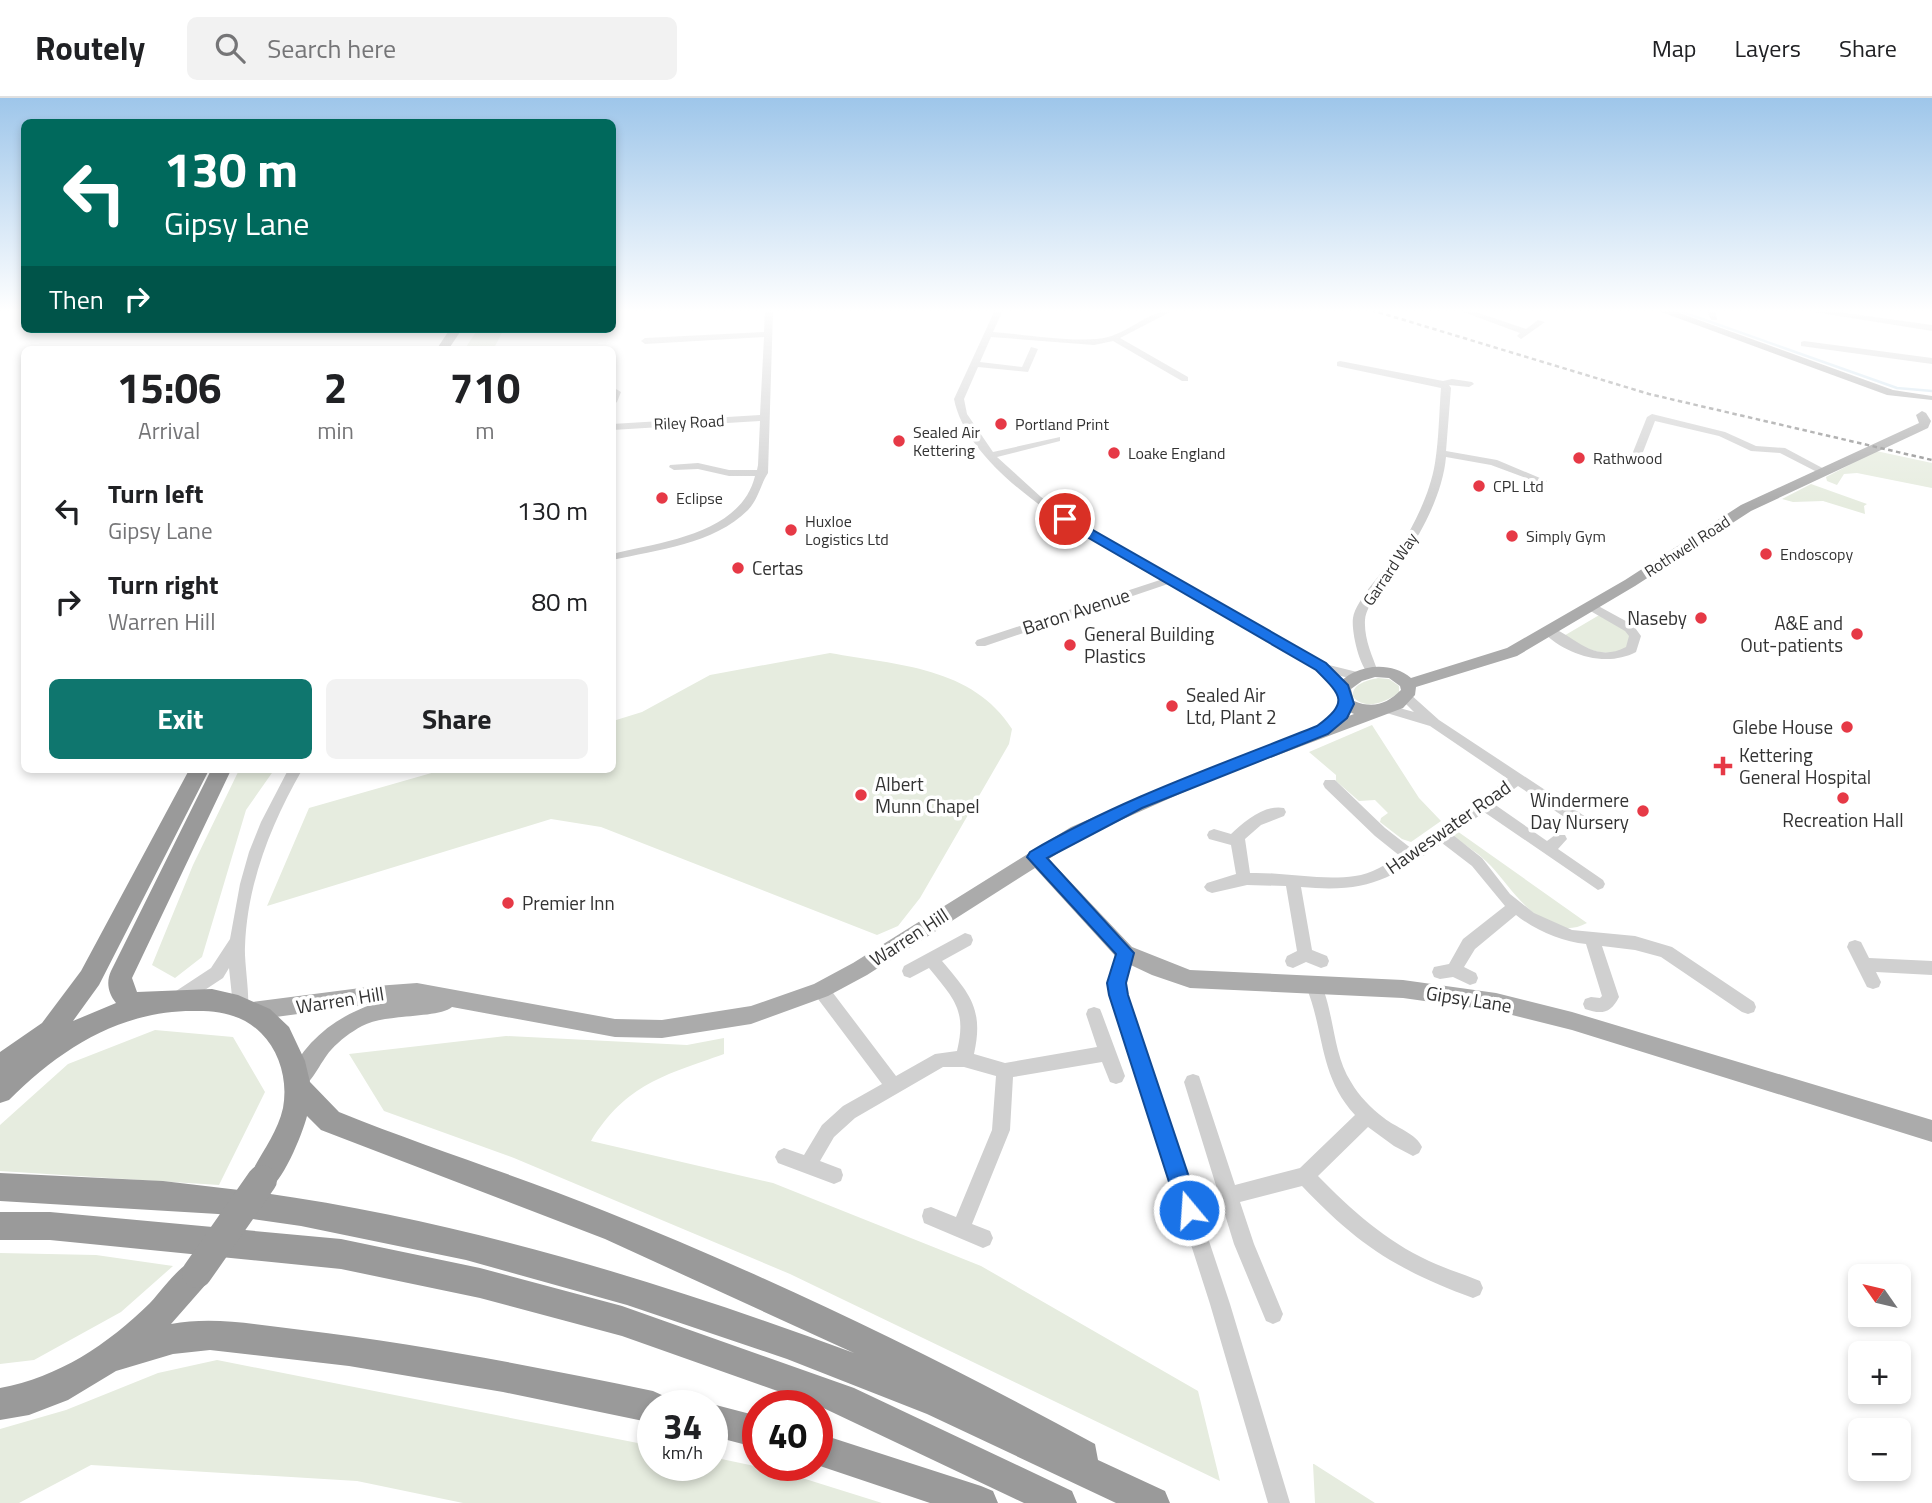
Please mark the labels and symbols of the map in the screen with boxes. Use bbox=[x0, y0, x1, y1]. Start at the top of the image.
street label: Riley Road bbox=[653, 408, 725, 436]
place label: Portland Print bbox=[1015, 412, 1109, 436]
marker: Portland Print bbox=[993, 416, 1009, 432]
place label: Sealed Air Kettering bbox=[913, 420, 981, 462]
marker: Sealed Air Kettering bbox=[891, 433, 907, 449]
place label: Loake England bbox=[1128, 441, 1226, 465]
marker: Loake England bbox=[1106, 445, 1122, 461]
place label: Rathwood bbox=[1593, 446, 1662, 470]
marker: Rathwood bbox=[1571, 450, 1587, 466]
place label: CPL Ltd bbox=[1493, 474, 1544, 498]
marker: CPL Ltd bbox=[1471, 478, 1487, 494]
place label: Eclipse bbox=[676, 486, 723, 510]
pin bbox=[1035, 489, 1095, 549]
marker: Eclipse bbox=[654, 490, 670, 506]
place label: Huxloe Logistics Ltd bbox=[805, 509, 889, 551]
street label: Rothwell Road bbox=[1639, 509, 1735, 583]
marker: Huxloe Logistics Ltd bbox=[783, 522, 799, 538]
place label: Simply Gym bbox=[1526, 524, 1606, 548]
street label: Garrard Way bbox=[1357, 527, 1424, 610]
marker: Simply Gym bbox=[1504, 528, 1520, 544]
place label: Endoscopy bbox=[1780, 542, 1853, 566]
marker: Endoscopy bbox=[1758, 546, 1774, 562]
place label: Certas bbox=[752, 553, 804, 582]
marker: Certas bbox=[730, 560, 746, 576]
street label: Baron Avenue bbox=[1018, 580, 1133, 642]
place label: Naseby bbox=[1627, 603, 1687, 632]
place label: A&E and Out-patients bbox=[1740, 608, 1843, 659]
marker: Naseby bbox=[1693, 610, 1709, 626]
place label: General Building Plastics bbox=[1084, 619, 1215, 670]
marker: A&E and Out-patients bbox=[1849, 626, 1865, 642]
marker: General Building Plastics bbox=[1062, 637, 1078, 653]
place label: Sealed Air Ltd, Plant 2 bbox=[1186, 680, 1277, 731]
marker: Sealed Air Ltd, Plant 2 bbox=[1164, 698, 1180, 714]
place label: Glebe House bbox=[1732, 712, 1833, 741]
marker: Glebe House bbox=[1839, 719, 1855, 735]
place label: Kettering General Hospital bbox=[1739, 740, 1871, 791]
marker: Kettering General Hospital bbox=[1713, 756, 1733, 776]
place label: Albert Munn Chapel bbox=[875, 769, 980, 820]
street label: Haweswater Road bbox=[1379, 773, 1516, 881]
place label: Windermere Day Nursery bbox=[1530, 785, 1629, 836]
marker: Albert Munn Chapel bbox=[853, 787, 869, 803]
marker: Recreation Hall bbox=[1835, 790, 1851, 806]
marker: Windermere Day Nursery bbox=[1635, 803, 1651, 819]
place label: Recreation Hall bbox=[1782, 805, 1904, 834]
place label: Premier Inn bbox=[522, 888, 615, 917]
marker: Premier Inn bbox=[500, 895, 516, 911]
street label: Warren Hill bbox=[864, 900, 954, 973]
street label: Gipsy Lane bbox=[1424, 977, 1514, 1020]
street label: Warren Hill bbox=[294, 978, 386, 1021]
position arrow bbox=[1152, 1173, 1226, 1247]
north arrow bbox=[1848, 1264, 1911, 1326]
speed limit sign: 40 bbox=[742, 1390, 833, 1481]

